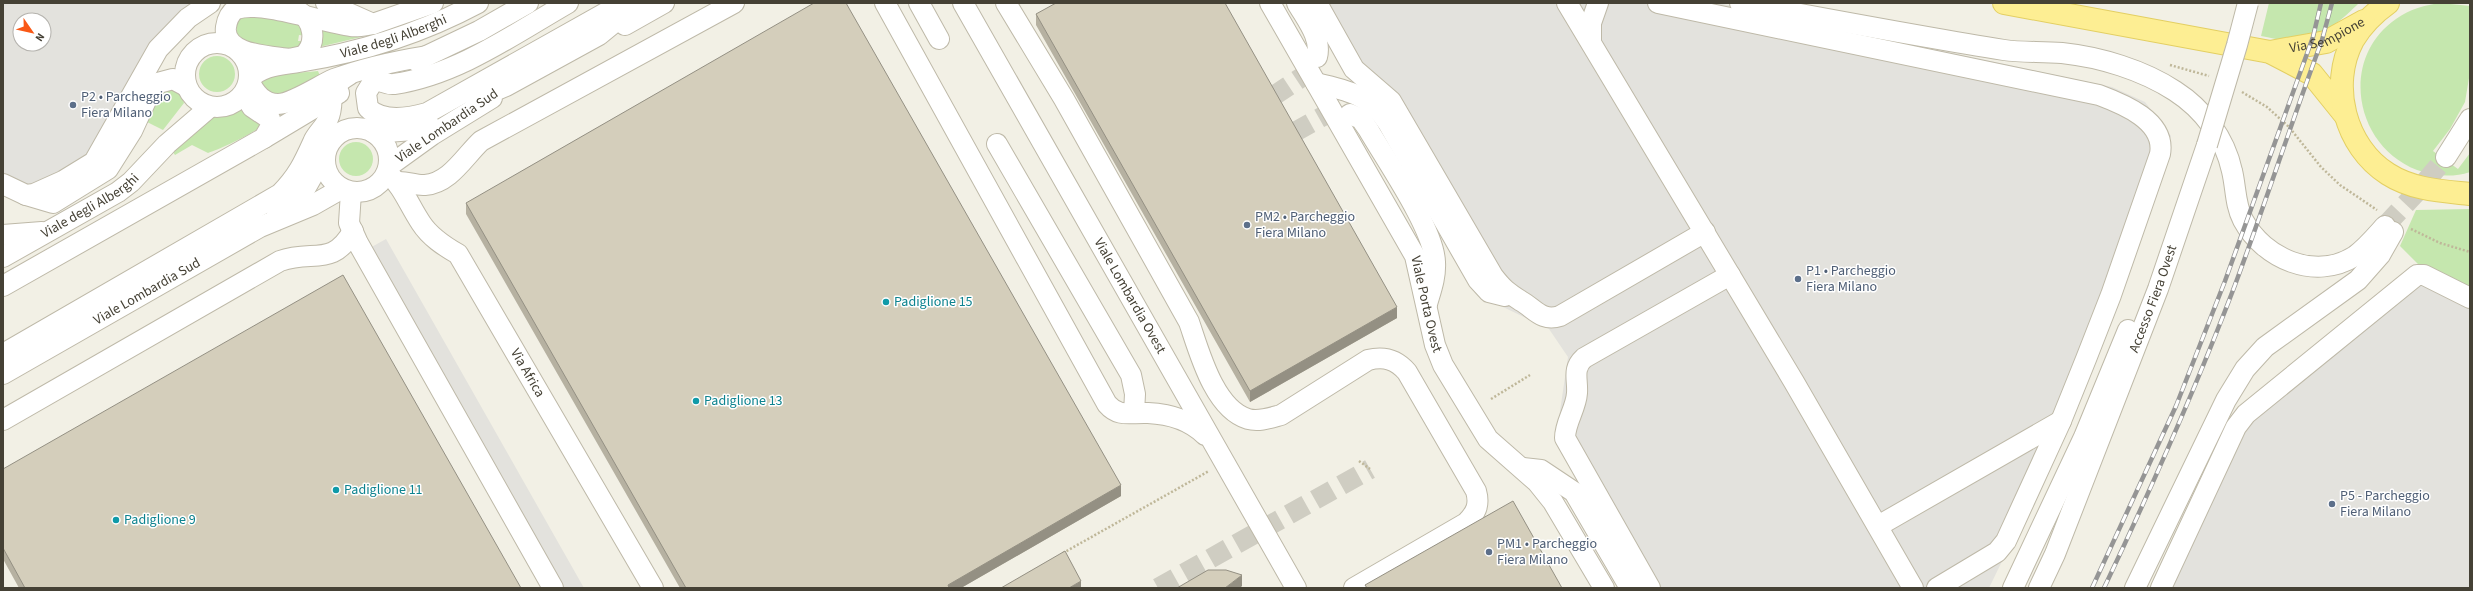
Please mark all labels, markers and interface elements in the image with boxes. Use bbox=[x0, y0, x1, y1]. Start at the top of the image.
street label: Viale degli Alberghi bbox=[338, 10, 450, 64]
north arrow bbox=[12, 12, 52, 52]
street label: Via Sempione bbox=[2288, 12, 2369, 58]
text: N bbox=[32, 30, 48, 45]
street label: Viale Lombardia Sud bbox=[392, 84, 502, 168]
place label: P2 • Parcheggio Fiera Milano bbox=[81, 87, 171, 123]
marker: P2 • Parcheggio Fiera Milano bbox=[68, 100, 78, 110]
street label: Viale degli Alberghi bbox=[38, 169, 144, 243]
place label: PM2 • Parcheggio Fiera Milano bbox=[1255, 207, 1355, 243]
marker: PM2 • Parcheggio Fiera Milano bbox=[1242, 220, 1252, 230]
street label: Viale Lombardia Ovest bbox=[1089, 234, 1171, 358]
street label: Accesso Fiera Ovest bbox=[2124, 242, 2182, 356]
street label: Viale Lombardia Sud bbox=[90, 253, 204, 330]
street label: Viale Porta Ovest bbox=[1405, 254, 1447, 356]
place label: P1 • Parcheggio Fiera Milano bbox=[1806, 261, 1896, 297]
marker: P1 • Parcheggio Fiera Milano bbox=[1793, 274, 1803, 284]
place label: Padiglione 15 bbox=[894, 292, 973, 312]
marker: Padiglione 15 bbox=[881, 297, 891, 307]
street label: Via Africa bbox=[505, 345, 550, 401]
place label: Padiglione 13 bbox=[704, 391, 783, 411]
marker: Padiglione 13 bbox=[691, 396, 701, 406]
place label: Padiglione 11 bbox=[344, 480, 423, 500]
marker: Padiglione 11 bbox=[331, 485, 341, 495]
place label: P5 - Parcheggio Fiera Milano bbox=[2340, 486, 2430, 522]
marker: P5 - Parcheggio Fiera Milano bbox=[2327, 499, 2337, 509]
place label: Padiglione 9 bbox=[124, 510, 196, 530]
marker: Padiglione 9 bbox=[111, 515, 121, 525]
place label: PM1 • Parcheggio Fiera Milano bbox=[1497, 534, 1597, 570]
marker: PM1 • Parcheggio Fiera Milano bbox=[1484, 547, 1494, 557]

